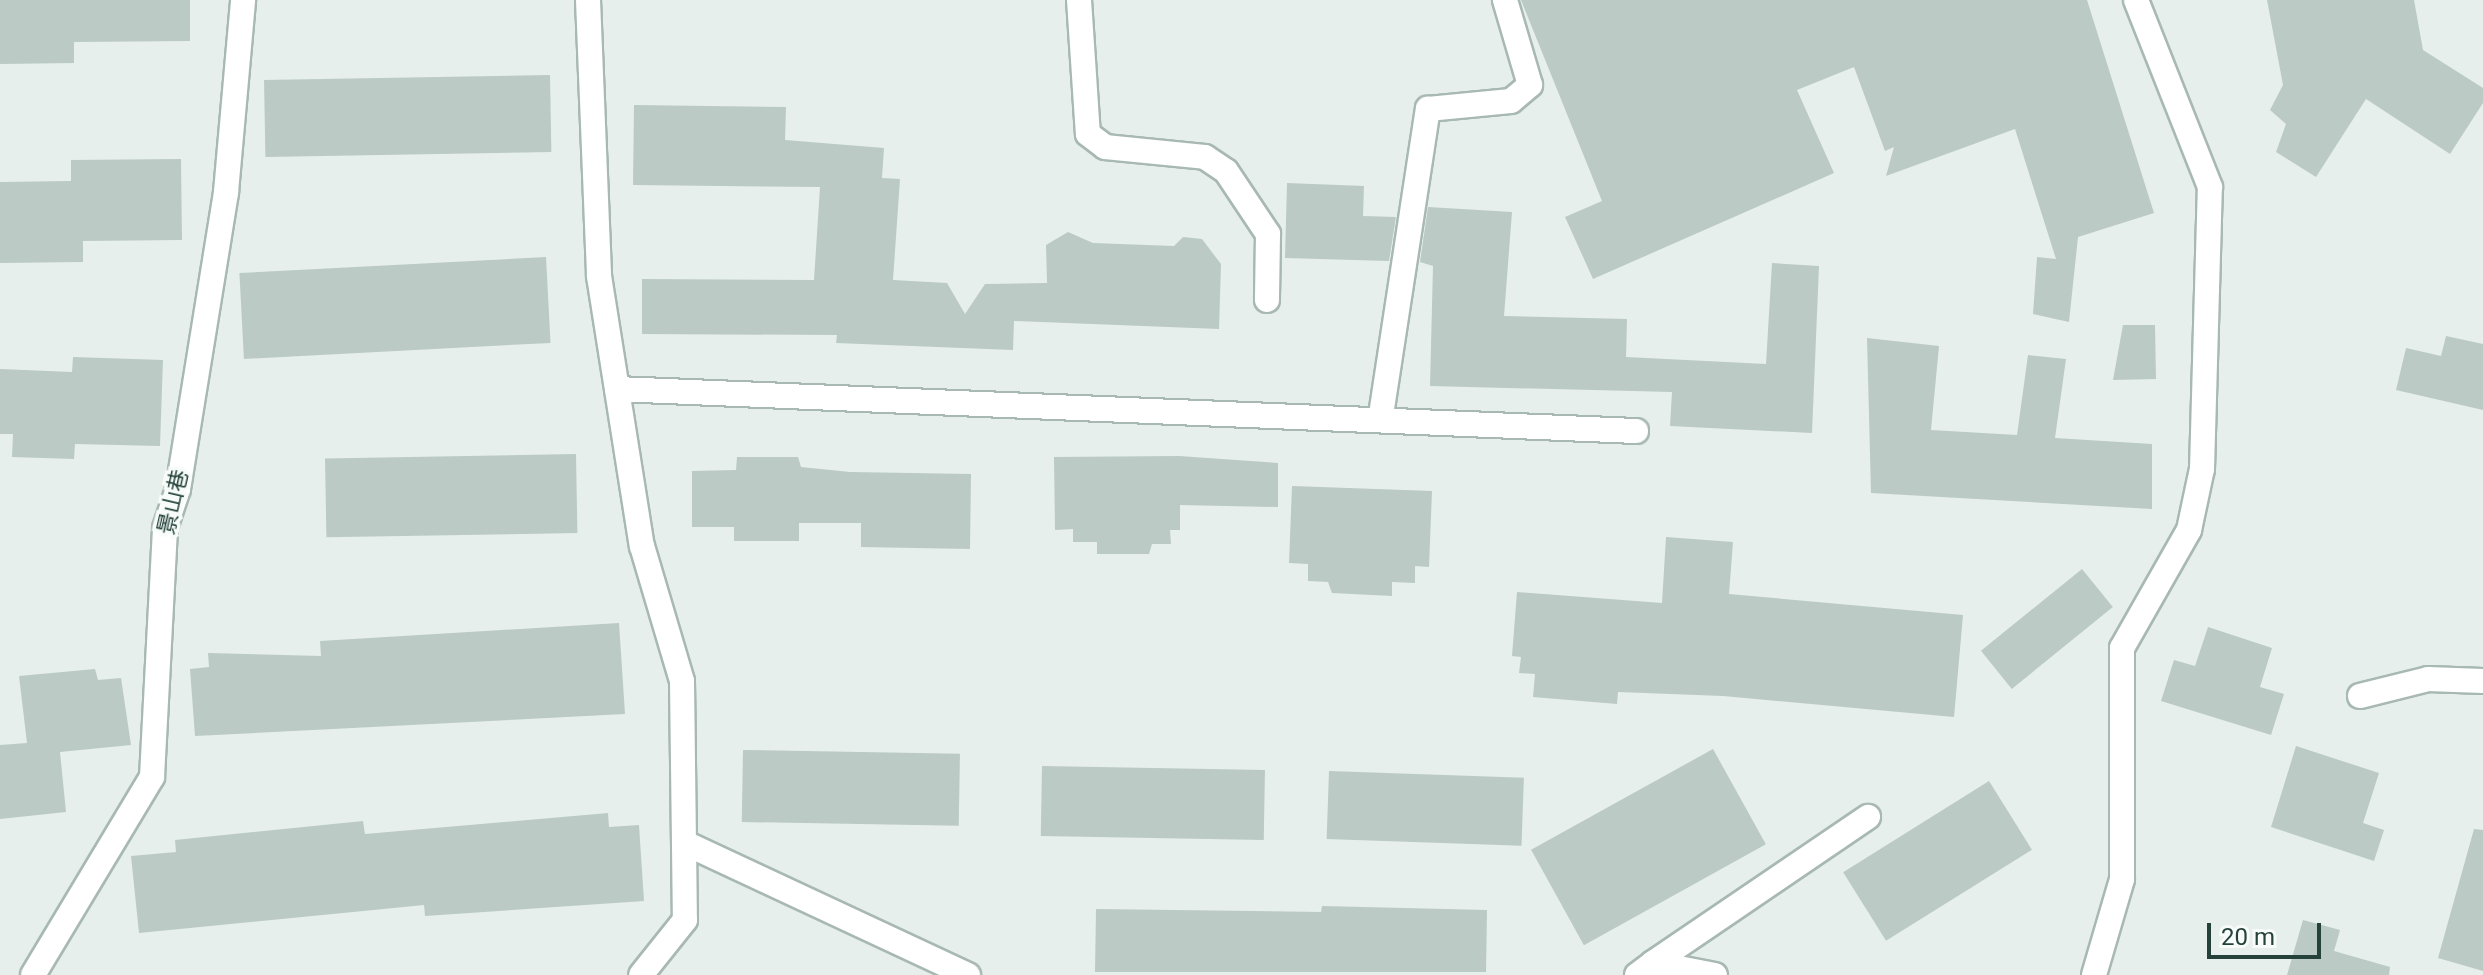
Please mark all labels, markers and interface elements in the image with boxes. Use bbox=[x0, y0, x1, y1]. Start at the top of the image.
street label: 景山巷 bbox=[153, 467, 193, 537]
scale bar bbox=[2211, 907, 2325, 957]
text: 20 m bbox=[2221, 923, 2275, 951]

